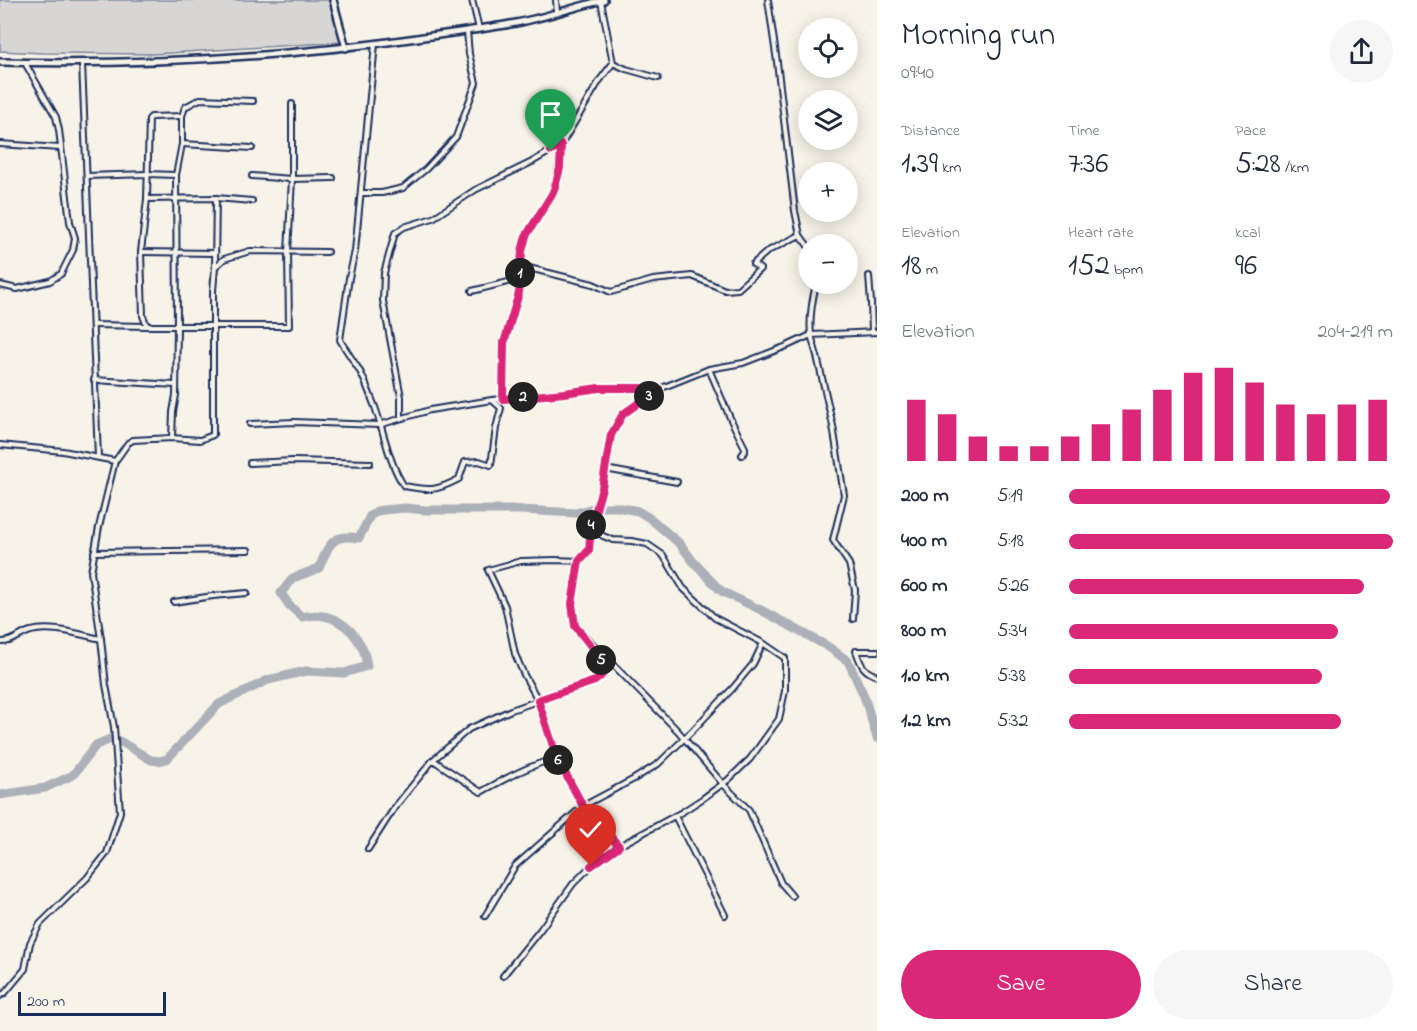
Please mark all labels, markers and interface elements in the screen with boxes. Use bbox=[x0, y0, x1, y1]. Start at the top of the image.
text: Morning run bbox=[901, 12, 1055, 60]
map controls bbox=[798, 18, 858, 294]
button: locate bbox=[798, 18, 858, 78]
button: share bbox=[1330, 20, 1393, 83]
text: 09:40 bbox=[901, 59, 934, 88]
pin bbox=[525, 89, 576, 151]
button: layers bbox=[798, 90, 858, 150]
icon: arrive bbox=[534, 98, 567, 131]
text: Distance bbox=[901, 119, 960, 143]
text: Time bbox=[1068, 119, 1100, 143]
text: Pace bbox=[1235, 119, 1266, 143]
text: 1.39 bbox=[901, 143, 938, 187]
text: 7:36 bbox=[1068, 143, 1109, 187]
text: 5:28 bbox=[1235, 143, 1281, 187]
text: km bbox=[938, 156, 962, 180]
text: /km bbox=[1281, 156, 1309, 180]
button: + bbox=[798, 162, 858, 222]
text: Elevation bbox=[901, 221, 960, 245]
text: Heart rate bbox=[1068, 221, 1134, 245]
text: kcal bbox=[1235, 221, 1260, 245]
button: − bbox=[798, 234, 858, 294]
text: 18 bbox=[901, 245, 922, 289]
text: 152 bbox=[1068, 245, 1110, 289]
text: 96 bbox=[1235, 245, 1257, 289]
pin: 1 bbox=[505, 258, 535, 288]
text: m bbox=[922, 258, 938, 282]
text: bpm bbox=[1110, 258, 1143, 282]
text: 1 bbox=[517, 261, 523, 285]
text: Elevation bbox=[901, 318, 975, 347]
text: 204–219 m bbox=[1318, 318, 1393, 347]
pin: 3 bbox=[634, 381, 664, 411]
pin: 2 bbox=[508, 382, 538, 412]
text: 3 bbox=[646, 384, 652, 408]
text: 2 bbox=[519, 385, 527, 409]
text: 200 m bbox=[901, 482, 949, 511]
text: 5:19 bbox=[997, 482, 1023, 511]
pin: 4 bbox=[576, 510, 606, 540]
text: 4 bbox=[588, 513, 594, 537]
text: 400 m bbox=[901, 527, 947, 556]
text: 5:18 bbox=[997, 527, 1024, 556]
text: 600 m bbox=[901, 572, 948, 601]
text: 5:26 bbox=[997, 572, 1029, 601]
text: 800 m bbox=[901, 617, 946, 646]
text: 5:34 bbox=[997, 617, 1027, 646]
pin: 5 bbox=[586, 645, 616, 675]
text: 5 bbox=[596, 648, 606, 672]
text: 1.0 km bbox=[901, 662, 949, 691]
text: 5:38 bbox=[997, 662, 1026, 691]
text: 1.2 km bbox=[901, 707, 951, 736]
text: 5:32 bbox=[997, 707, 1028, 736]
pin: 6 bbox=[543, 745, 573, 775]
text: 6 bbox=[554, 748, 562, 772]
pin bbox=[565, 804, 616, 866]
icon: check bbox=[574, 813, 607, 846]
button: Save bbox=[901, 950, 1141, 1019]
button: Share bbox=[1153, 950, 1393, 1019]
scale bar bbox=[18, 989, 166, 1016]
text: 200 m bbox=[27, 990, 65, 1014]

